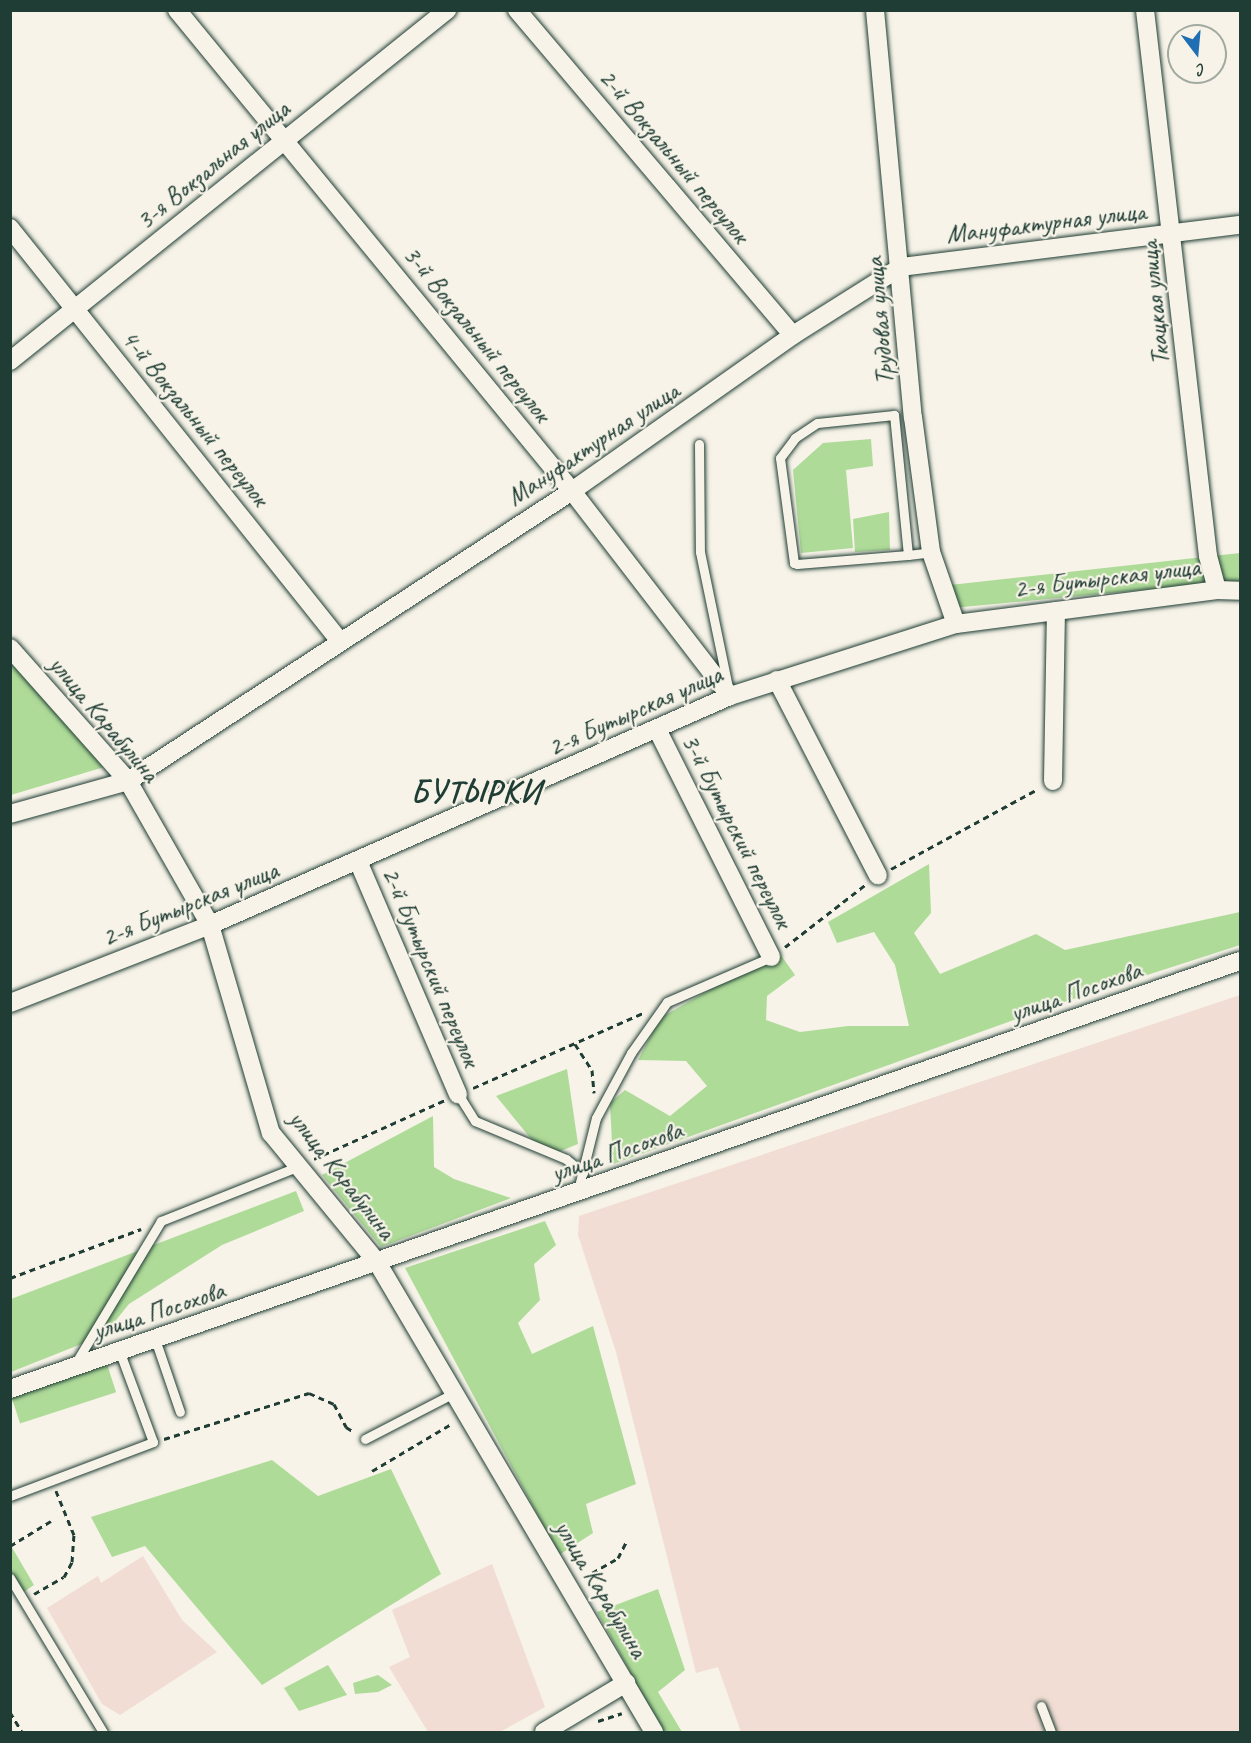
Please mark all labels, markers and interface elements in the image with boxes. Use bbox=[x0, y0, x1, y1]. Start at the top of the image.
north arrow bbox=[1167, 24, 1227, 84]
text: С bbox=[1195, 59, 1208, 80]
street label: 2-й Вокзальный переулок bbox=[592, 63, 756, 249]
street label: 3-я Вокзальная улица bbox=[129, 93, 297, 237]
street label: Мануфактурная улица bbox=[944, 195, 1148, 251]
street label: Ткацкая улица bbox=[1133, 239, 1177, 367]
street label: 3-й Вокзальный переулок bbox=[396, 240, 558, 428]
street label: Трудовая улица bbox=[859, 255, 901, 387]
street label: 4-й Вокзальный переулок bbox=[114, 324, 276, 512]
street label: Мануфактурная улица bbox=[501, 375, 685, 513]
street label: 2-я Бутырская улица bbox=[1011, 551, 1203, 605]
street label: улица Карабулина bbox=[42, 650, 166, 788]
street label: 2-я Бутырская улица bbox=[542, 658, 728, 764]
street label: 3-й Бутырский переулок bbox=[675, 729, 799, 933]
district label: БУТЫРКИ bbox=[409, 773, 543, 811]
street label: 2-я Бутырская улица bbox=[96, 854, 284, 954]
street label: 2-й Бутырский переулок bbox=[375, 863, 487, 1071]
street label: улица Посохова bbox=[1006, 955, 1146, 1029]
street label: улица Карабулина bbox=[282, 1104, 402, 1246]
street label: улица Посохова bbox=[547, 1115, 687, 1189]
street label: улица Посохова bbox=[89, 1275, 229, 1347]
street label: улица Карабулина bbox=[548, 1515, 654, 1663]

